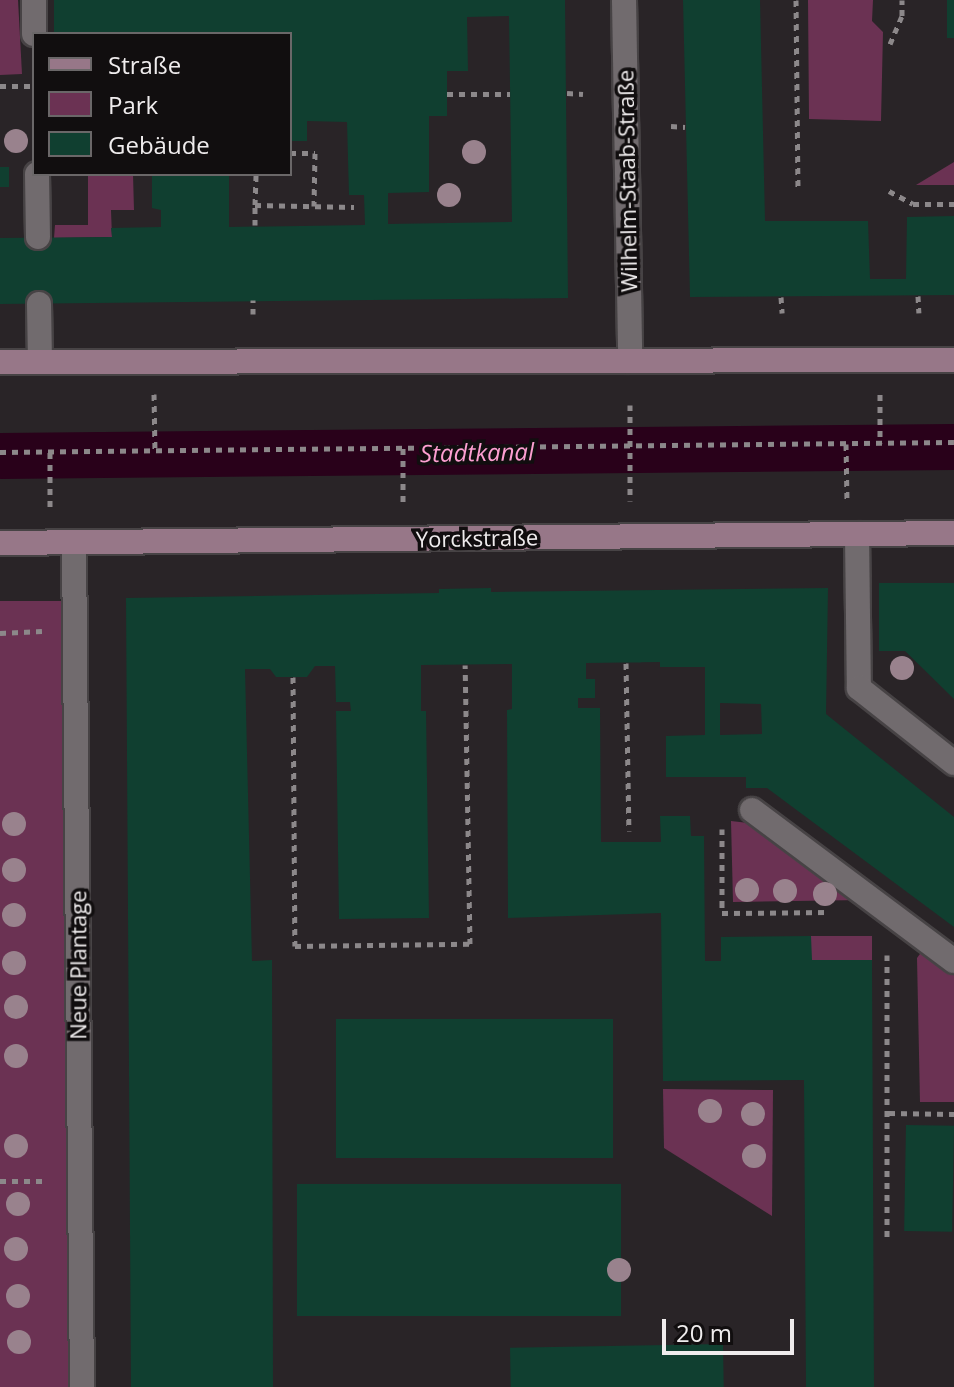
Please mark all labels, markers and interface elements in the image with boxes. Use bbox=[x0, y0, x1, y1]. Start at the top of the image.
legend bbox=[32, 32, 292, 176]
text: Straße bbox=[108, 48, 181, 81]
street label: Wilhelm-Staab-Straße bbox=[612, 70, 642, 292]
text: Park bbox=[108, 88, 158, 121]
text: Gebäude bbox=[108, 128, 210, 161]
water label: Stadtkanal bbox=[420, 437, 534, 467]
street label: Yorckstraße bbox=[416, 524, 538, 552]
street label: Neue Plantage bbox=[65, 890, 91, 1040]
scale bar bbox=[666, 1303, 798, 1353]
text: 20 m bbox=[676, 1316, 732, 1349]

